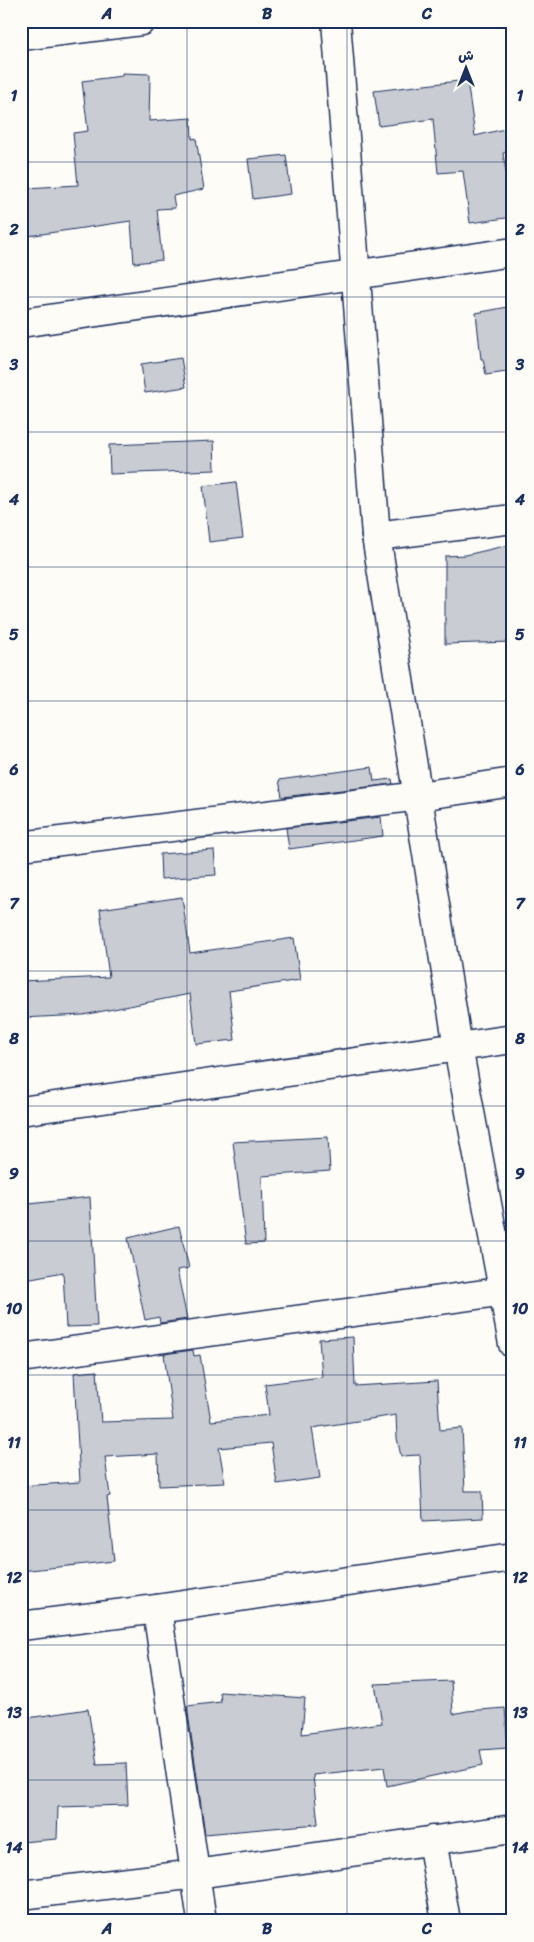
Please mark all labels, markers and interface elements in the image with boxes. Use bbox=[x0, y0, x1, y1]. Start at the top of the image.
text: A bbox=[101, 0, 112, 28]
text: B bbox=[262, 0, 273, 28]
text: C bbox=[421, 0, 433, 28]
north arrow bbox=[442, 42, 492, 92]
text: ش bbox=[458, 43, 474, 68]
text: 1 bbox=[11, 81, 18, 110]
text: 1 bbox=[517, 81, 524, 110]
text: 2 bbox=[8, 215, 19, 244]
text: 2 bbox=[514, 215, 525, 244]
text: 3 bbox=[9, 350, 19, 379]
text: 3 bbox=[515, 350, 525, 379]
text: 4 bbox=[8, 485, 19, 514]
text: 4 bbox=[514, 485, 525, 514]
text: 5 bbox=[9, 620, 19, 649]
text: 5 bbox=[515, 620, 525, 649]
text: 6 bbox=[8, 755, 19, 784]
text: 6 bbox=[514, 755, 525, 784]
text: 7 bbox=[9, 889, 20, 918]
text: 7 bbox=[515, 889, 526, 918]
text: 8 bbox=[8, 1024, 19, 1053]
text: 8 bbox=[514, 1024, 525, 1053]
text: 9 bbox=[9, 1159, 19, 1188]
text: 9 bbox=[515, 1159, 525, 1188]
text: 10 bbox=[6, 1294, 22, 1323]
text: 10 bbox=[512, 1294, 528, 1323]
text: 11 bbox=[7, 1428, 21, 1457]
text: 11 bbox=[513, 1428, 527, 1457]
text: 12 bbox=[6, 1563, 23, 1592]
text: 12 bbox=[512, 1563, 529, 1592]
text: 13 bbox=[6, 1698, 22, 1727]
text: 13 bbox=[512, 1698, 528, 1727]
text: 14 bbox=[6, 1833, 22, 1862]
text: 14 bbox=[512, 1833, 528, 1862]
text: A bbox=[101, 1914, 112, 1942]
text: B bbox=[262, 1914, 273, 1942]
text: C bbox=[421, 1914, 433, 1942]

